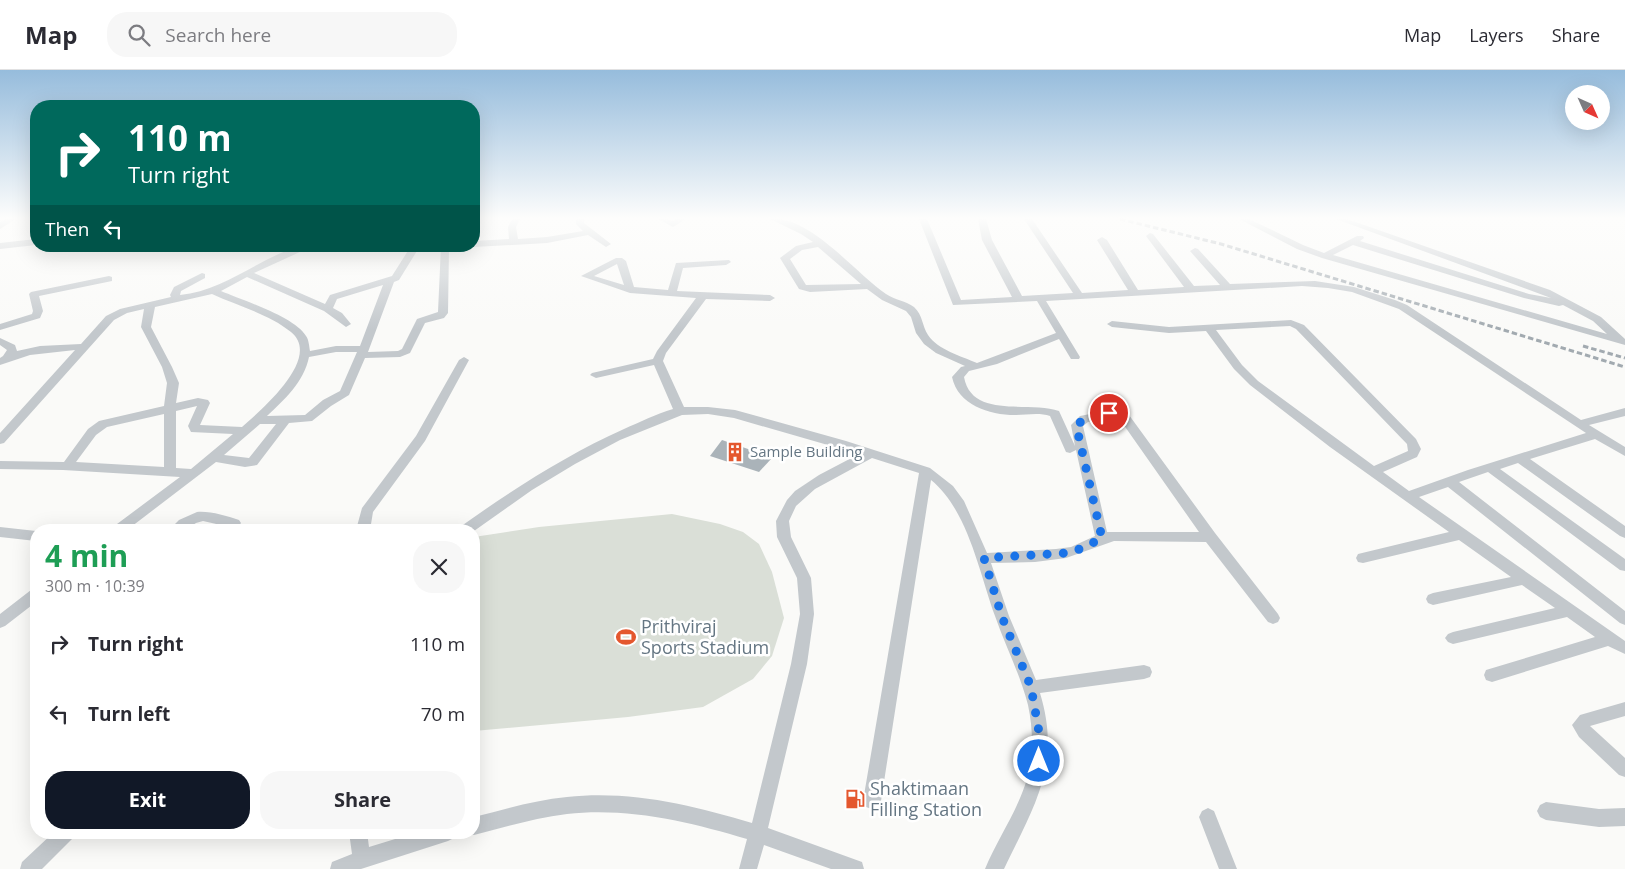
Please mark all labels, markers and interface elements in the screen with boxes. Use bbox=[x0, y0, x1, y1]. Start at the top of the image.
search box bbox=[107, 12, 457, 57]
text: Map bbox=[25, 18, 77, 51]
icon: search bbox=[125, 21, 153, 49]
text: Search here bbox=[165, 22, 271, 48]
text: Map bbox=[1404, 23, 1441, 47]
text: Layers bbox=[1469, 23, 1524, 47]
text: Share bbox=[1552, 23, 1600, 47]
north arrow bbox=[1565, 85, 1610, 130]
map controls bbox=[1565, 85, 1610, 130]
text: 110 m bbox=[128, 114, 232, 161]
icon: right bbox=[45, 120, 110, 185]
text: Turn right bbox=[128, 159, 230, 189]
icon: left bbox=[99, 215, 127, 243]
text: Then bbox=[45, 216, 89, 242]
pin bbox=[1088, 392, 1130, 434]
icon: arrive bbox=[1095, 399, 1123, 427]
building icon: Sample Building bbox=[724, 441, 746, 463]
place label: Sample Building bbox=[750, 441, 863, 461]
text: 4 min bbox=[45, 535, 128, 576]
button: close bbox=[413, 541, 465, 593]
text: 300 m · 10:39 bbox=[45, 575, 145, 597]
place label: Prithviraj Sports Stadium bbox=[641, 614, 769, 659]
sports icon: Prithviraj Sports Stadium bbox=[615, 626, 637, 648]
icon: right bbox=[45, 630, 73, 658]
text: Turn right bbox=[88, 631, 183, 657]
text: 110 m bbox=[410, 631, 465, 657]
icon: left bbox=[45, 700, 73, 728]
text: Turn left bbox=[88, 701, 170, 727]
text: 70 m bbox=[421, 701, 465, 727]
position arrow bbox=[1012, 734, 1064, 786]
button: Exit bbox=[45, 771, 250, 829]
button: Share bbox=[260, 771, 465, 829]
place label: Shaktimaan Filling Station bbox=[870, 776, 982, 821]
fuel station icon: Shaktimaan Filling Station bbox=[844, 788, 866, 810]

